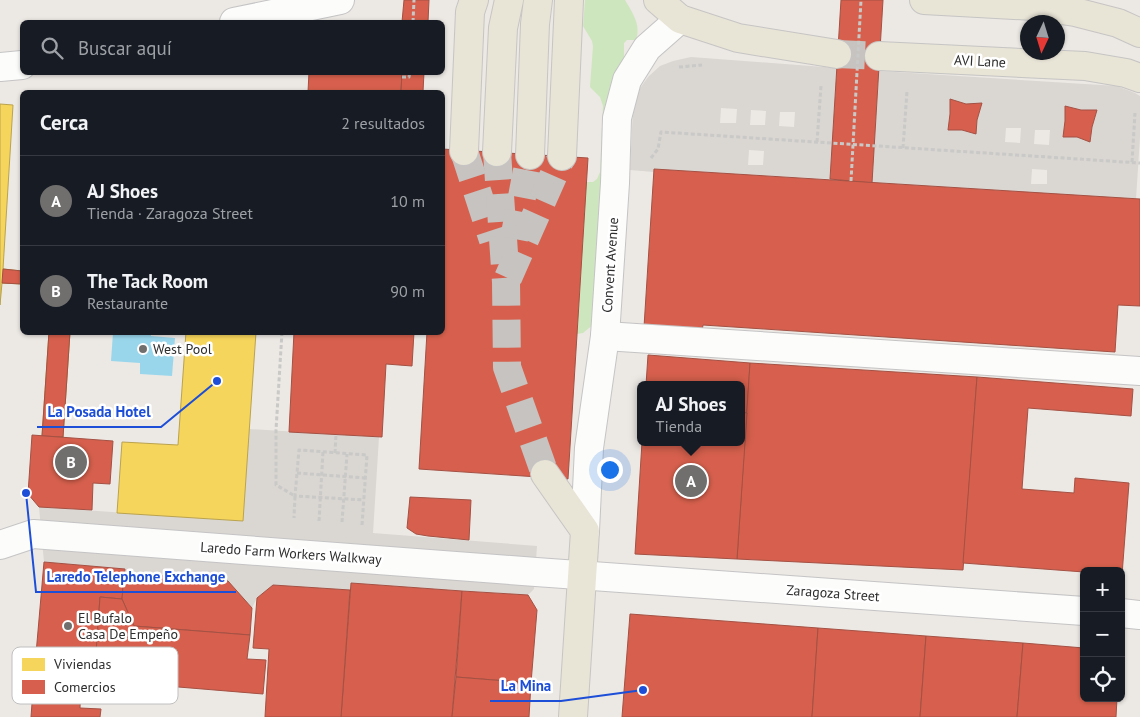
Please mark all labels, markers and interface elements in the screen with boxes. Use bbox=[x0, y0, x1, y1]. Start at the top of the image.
north arrow bbox=[1020, 15, 1065, 60]
search box bbox=[20, 20, 445, 75]
icon: search bbox=[38, 34, 66, 62]
text: Buscar aquí bbox=[78, 36, 172, 60]
street label: AVI Lane bbox=[954, 51, 1006, 71]
text: Cerca bbox=[40, 109, 89, 136]
text: 2 resultados bbox=[341, 113, 425, 133]
text: AJ Shoes bbox=[87, 179, 158, 203]
text: A bbox=[51, 191, 61, 211]
text: 10 m bbox=[390, 191, 425, 211]
text: Tienda · Zaragoza Street bbox=[87, 203, 253, 223]
street label: Convent Avenue bbox=[598, 217, 622, 313]
text: The Tack Room bbox=[87, 269, 208, 293]
text: B bbox=[51, 281, 61, 301]
text: 90 m bbox=[390, 281, 425, 301]
text: Restaurante bbox=[87, 293, 168, 313]
place label: West Pool bbox=[153, 340, 212, 358]
marker: West Pool bbox=[137, 343, 149, 355]
popup bbox=[637, 381, 745, 446]
text: AJ Shoes bbox=[656, 392, 726, 416]
callout: La Posada Hotel bbox=[37, 397, 161, 427]
text: La Posada Hotel bbox=[47, 402, 151, 421]
text: Tienda bbox=[656, 416, 702, 436]
pin: B bbox=[55, 443, 87, 481]
your location bbox=[597, 457, 623, 483]
pin: A bbox=[675, 462, 707, 500]
street label: Laredo Farm Workers Walkway bbox=[200, 538, 383, 568]
callout: Laredo Telephone Exchange bbox=[36, 562, 236, 592]
text: Laredo Telephone Exchange bbox=[47, 567, 226, 586]
map controls bbox=[1080, 567, 1125, 702]
button: + bbox=[1080, 567, 1125, 612]
street label: Zaragoza Street bbox=[786, 581, 880, 605]
place label: El Bufalo Casa De Empeño bbox=[78, 609, 178, 643]
button: − bbox=[1080, 612, 1125, 657]
marker: El Bufalo Casa De Empeño bbox=[62, 620, 74, 632]
legend bbox=[12, 647, 178, 704]
text: Viviendas bbox=[53, 655, 111, 673]
button: locate bbox=[1080, 657, 1125, 702]
callout: La Mina bbox=[490, 671, 561, 701]
text: La Mina bbox=[501, 676, 551, 695]
text: Comercios bbox=[54, 678, 116, 696]

